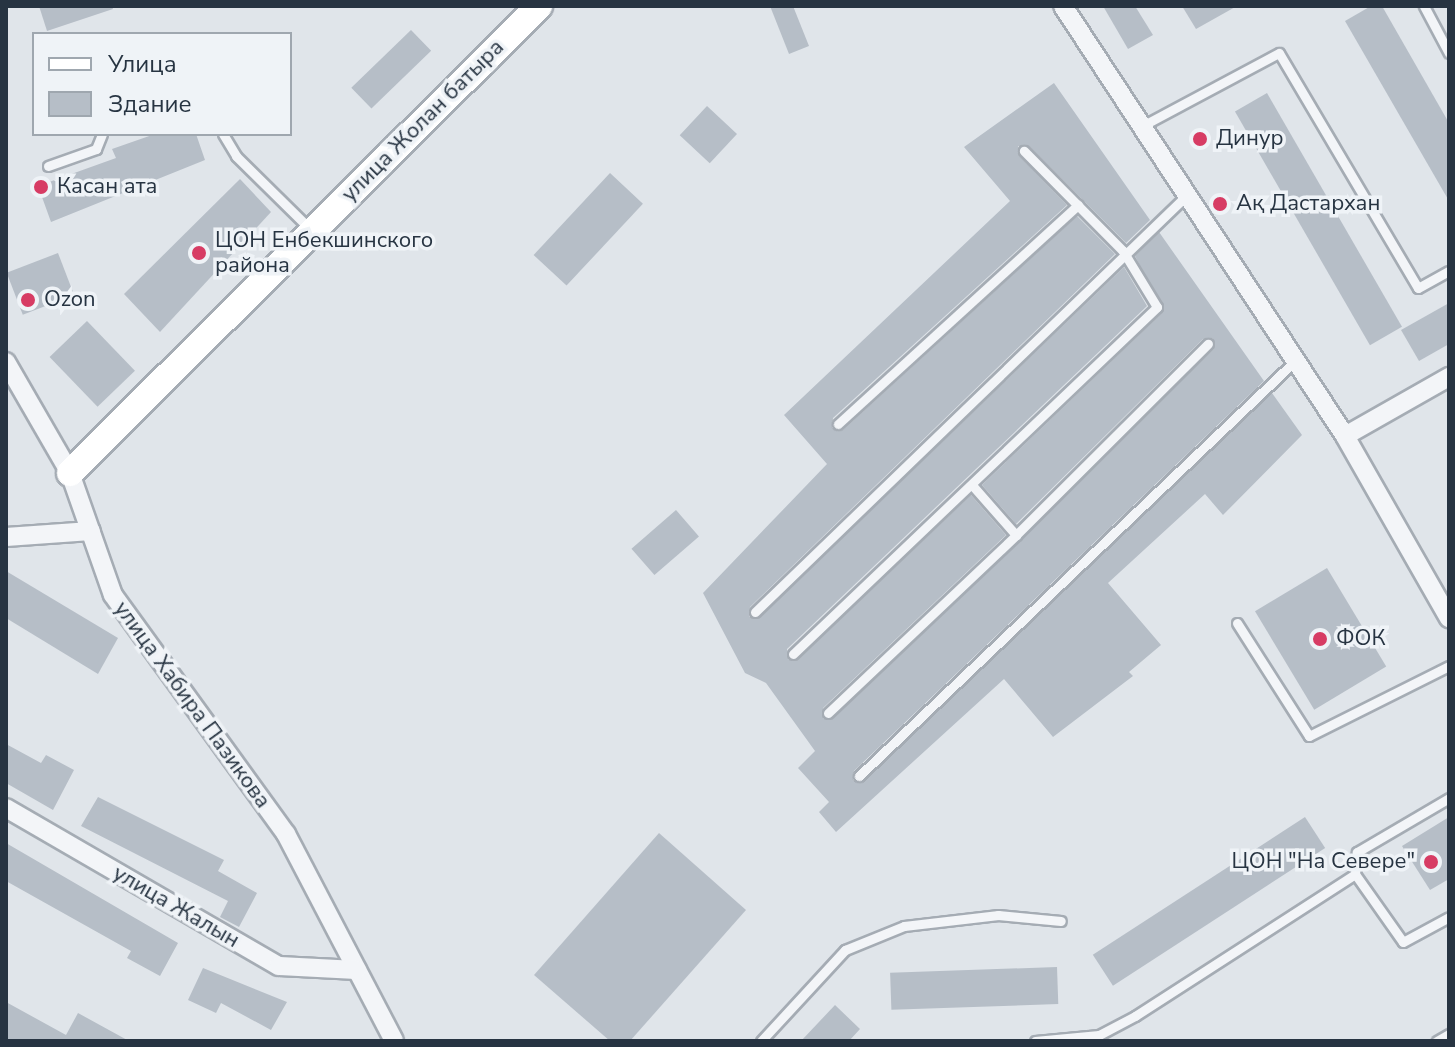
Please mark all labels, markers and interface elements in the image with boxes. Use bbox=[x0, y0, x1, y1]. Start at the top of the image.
legend bbox=[32, 32, 292, 136]
street label: улица Жолан батыра bbox=[336, 34, 510, 208]
text: Улица bbox=[108, 48, 177, 80]
text: Здание bbox=[108, 88, 192, 120]
place label: Динур bbox=[1216, 126, 1283, 152]
marker: Динур bbox=[1191, 130, 1209, 148]
place label: Касан ата bbox=[57, 174, 157, 200]
marker: Касан ата bbox=[32, 178, 50, 196]
place label: Ақ Дастархан bbox=[1236, 191, 1380, 217]
marker: Ақ Дастархан bbox=[1211, 195, 1229, 213]
place label: ЦОН Енбекшинского района bbox=[215, 227, 433, 278]
marker: ЦОН Енбекшинского района bbox=[190, 244, 208, 262]
place label: Ozon bbox=[44, 287, 96, 313]
marker: Ozon bbox=[19, 291, 37, 309]
street label: улица Хабира Пазикова bbox=[108, 596, 276, 814]
place label: ФОК bbox=[1336, 626, 1386, 652]
marker: ФОК bbox=[1311, 630, 1329, 648]
place label: ЦОН "На Севере" bbox=[1231, 849, 1415, 875]
marker: ЦОН "На Севере" bbox=[1422, 853, 1440, 871]
street label: улица Жалын bbox=[108, 860, 244, 954]

